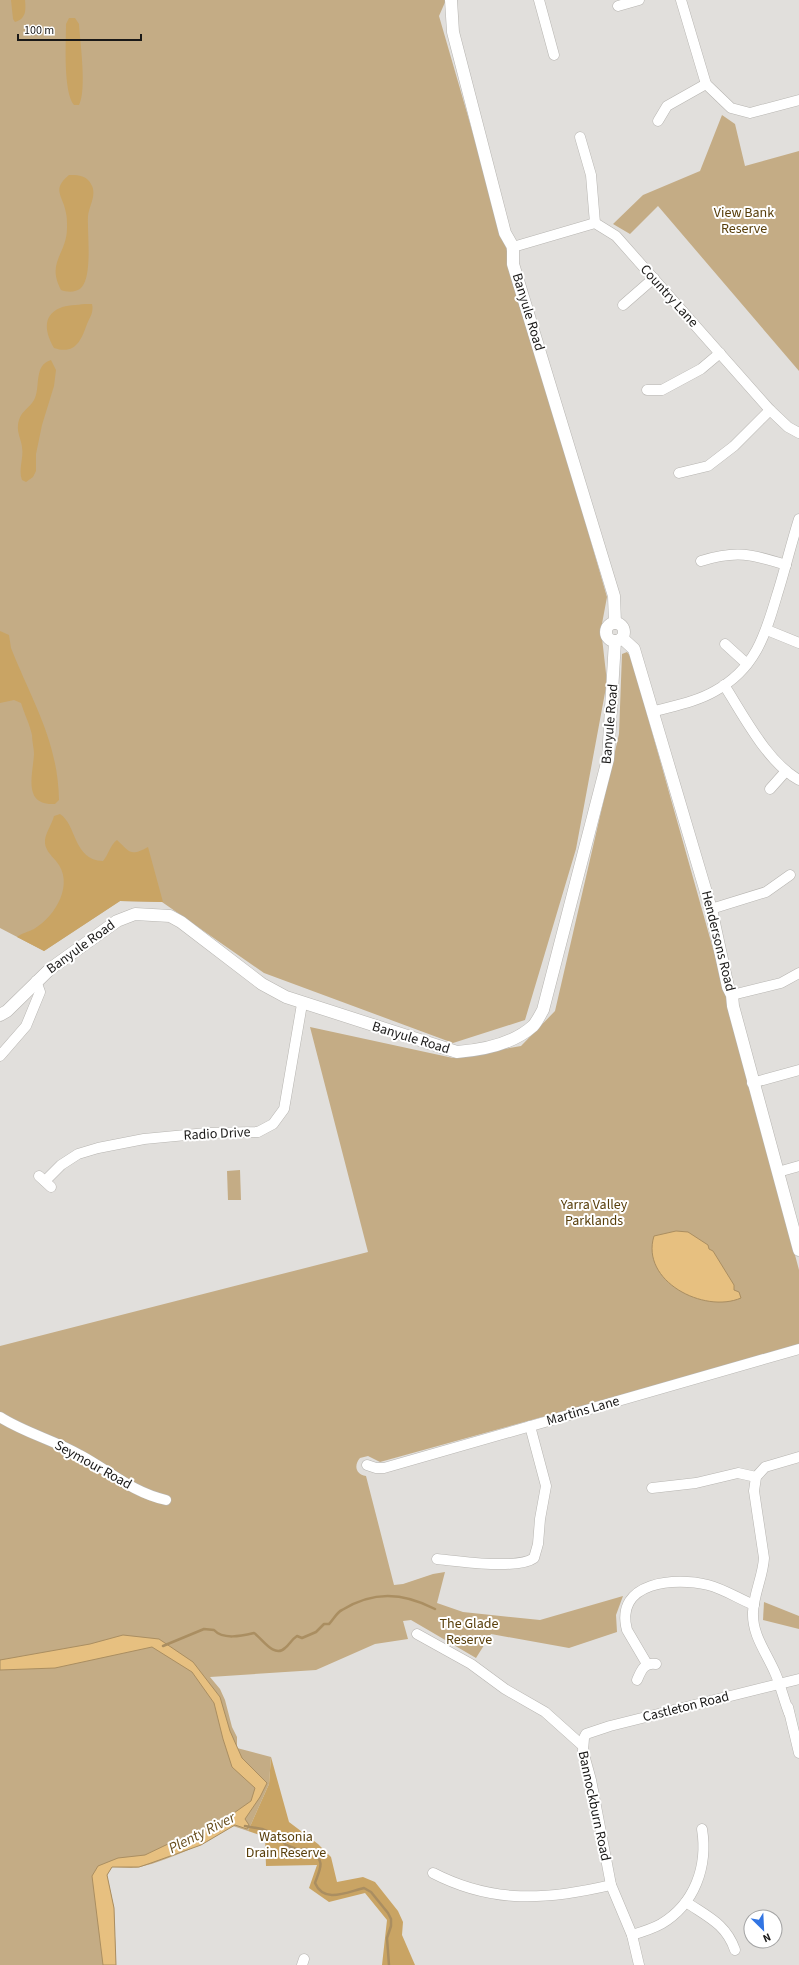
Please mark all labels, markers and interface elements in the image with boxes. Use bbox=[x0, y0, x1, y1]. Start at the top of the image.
scale bar bbox=[18, 16, 141, 42]
text: 100 m bbox=[24, 22, 54, 39]
park label: View Bank Reserve bbox=[714, 203, 774, 239]
street label: Country Lane bbox=[635, 260, 703, 332]
street label: Banyule Road bbox=[507, 271, 549, 353]
street label: Banyule Road bbox=[597, 683, 623, 765]
street label: Hendersons Road bbox=[696, 889, 740, 993]
street label: Banyule Road bbox=[43, 915, 119, 979]
street label: Banyule Road bbox=[370, 1017, 452, 1059]
street label: Radio Drive bbox=[183, 1122, 251, 1146]
park label: Yarra Valley Parklands bbox=[560, 1195, 628, 1231]
street label: Martins Lane bbox=[544, 1391, 622, 1431]
street label: Seymour Road bbox=[51, 1436, 135, 1494]
park label: The Glade Reserve bbox=[440, 1614, 498, 1650]
street label: Castleton Road bbox=[641, 1687, 731, 1727]
street label: Bannockburn Road bbox=[573, 1749, 615, 1863]
water label: Plenty River bbox=[165, 1807, 240, 1859]
park label: Watsonia Drain Reserve bbox=[246, 1827, 326, 1863]
north arrow bbox=[743, 1909, 783, 1949]
text: N bbox=[760, 1929, 773, 1946]

